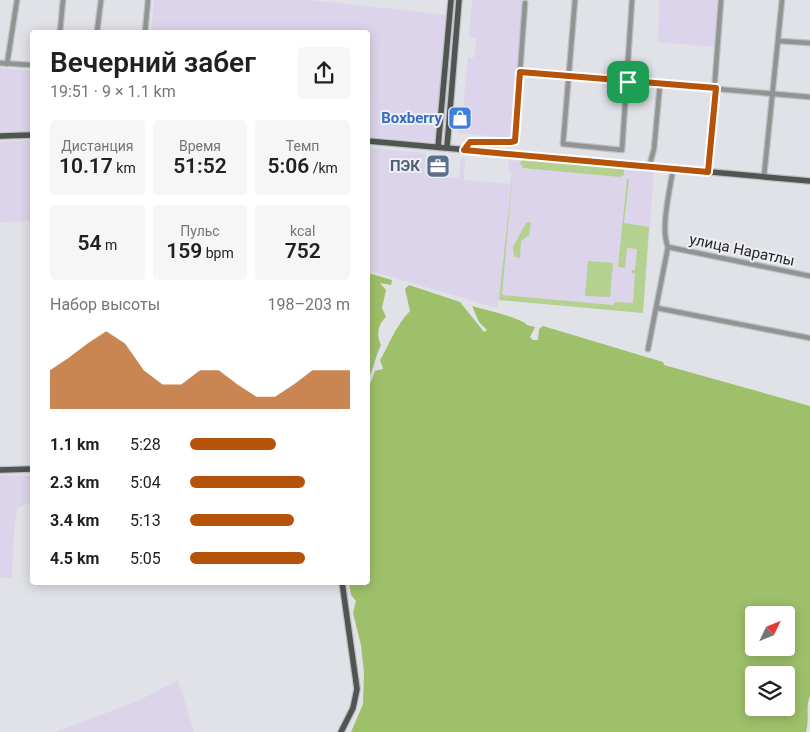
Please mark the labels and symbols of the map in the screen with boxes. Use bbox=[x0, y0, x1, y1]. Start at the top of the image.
pin bbox=[607, 61, 649, 103]
shop icon: Boxberry bbox=[447, 105, 473, 131]
place label: Boxberry bbox=[381, 109, 442, 127]
office icon: ПЭК bbox=[425, 153, 451, 179]
place label: ПЭК bbox=[390, 157, 420, 175]
street label: улица Наратлы bbox=[688, 230, 796, 270]
north arrow bbox=[745, 606, 795, 656]

